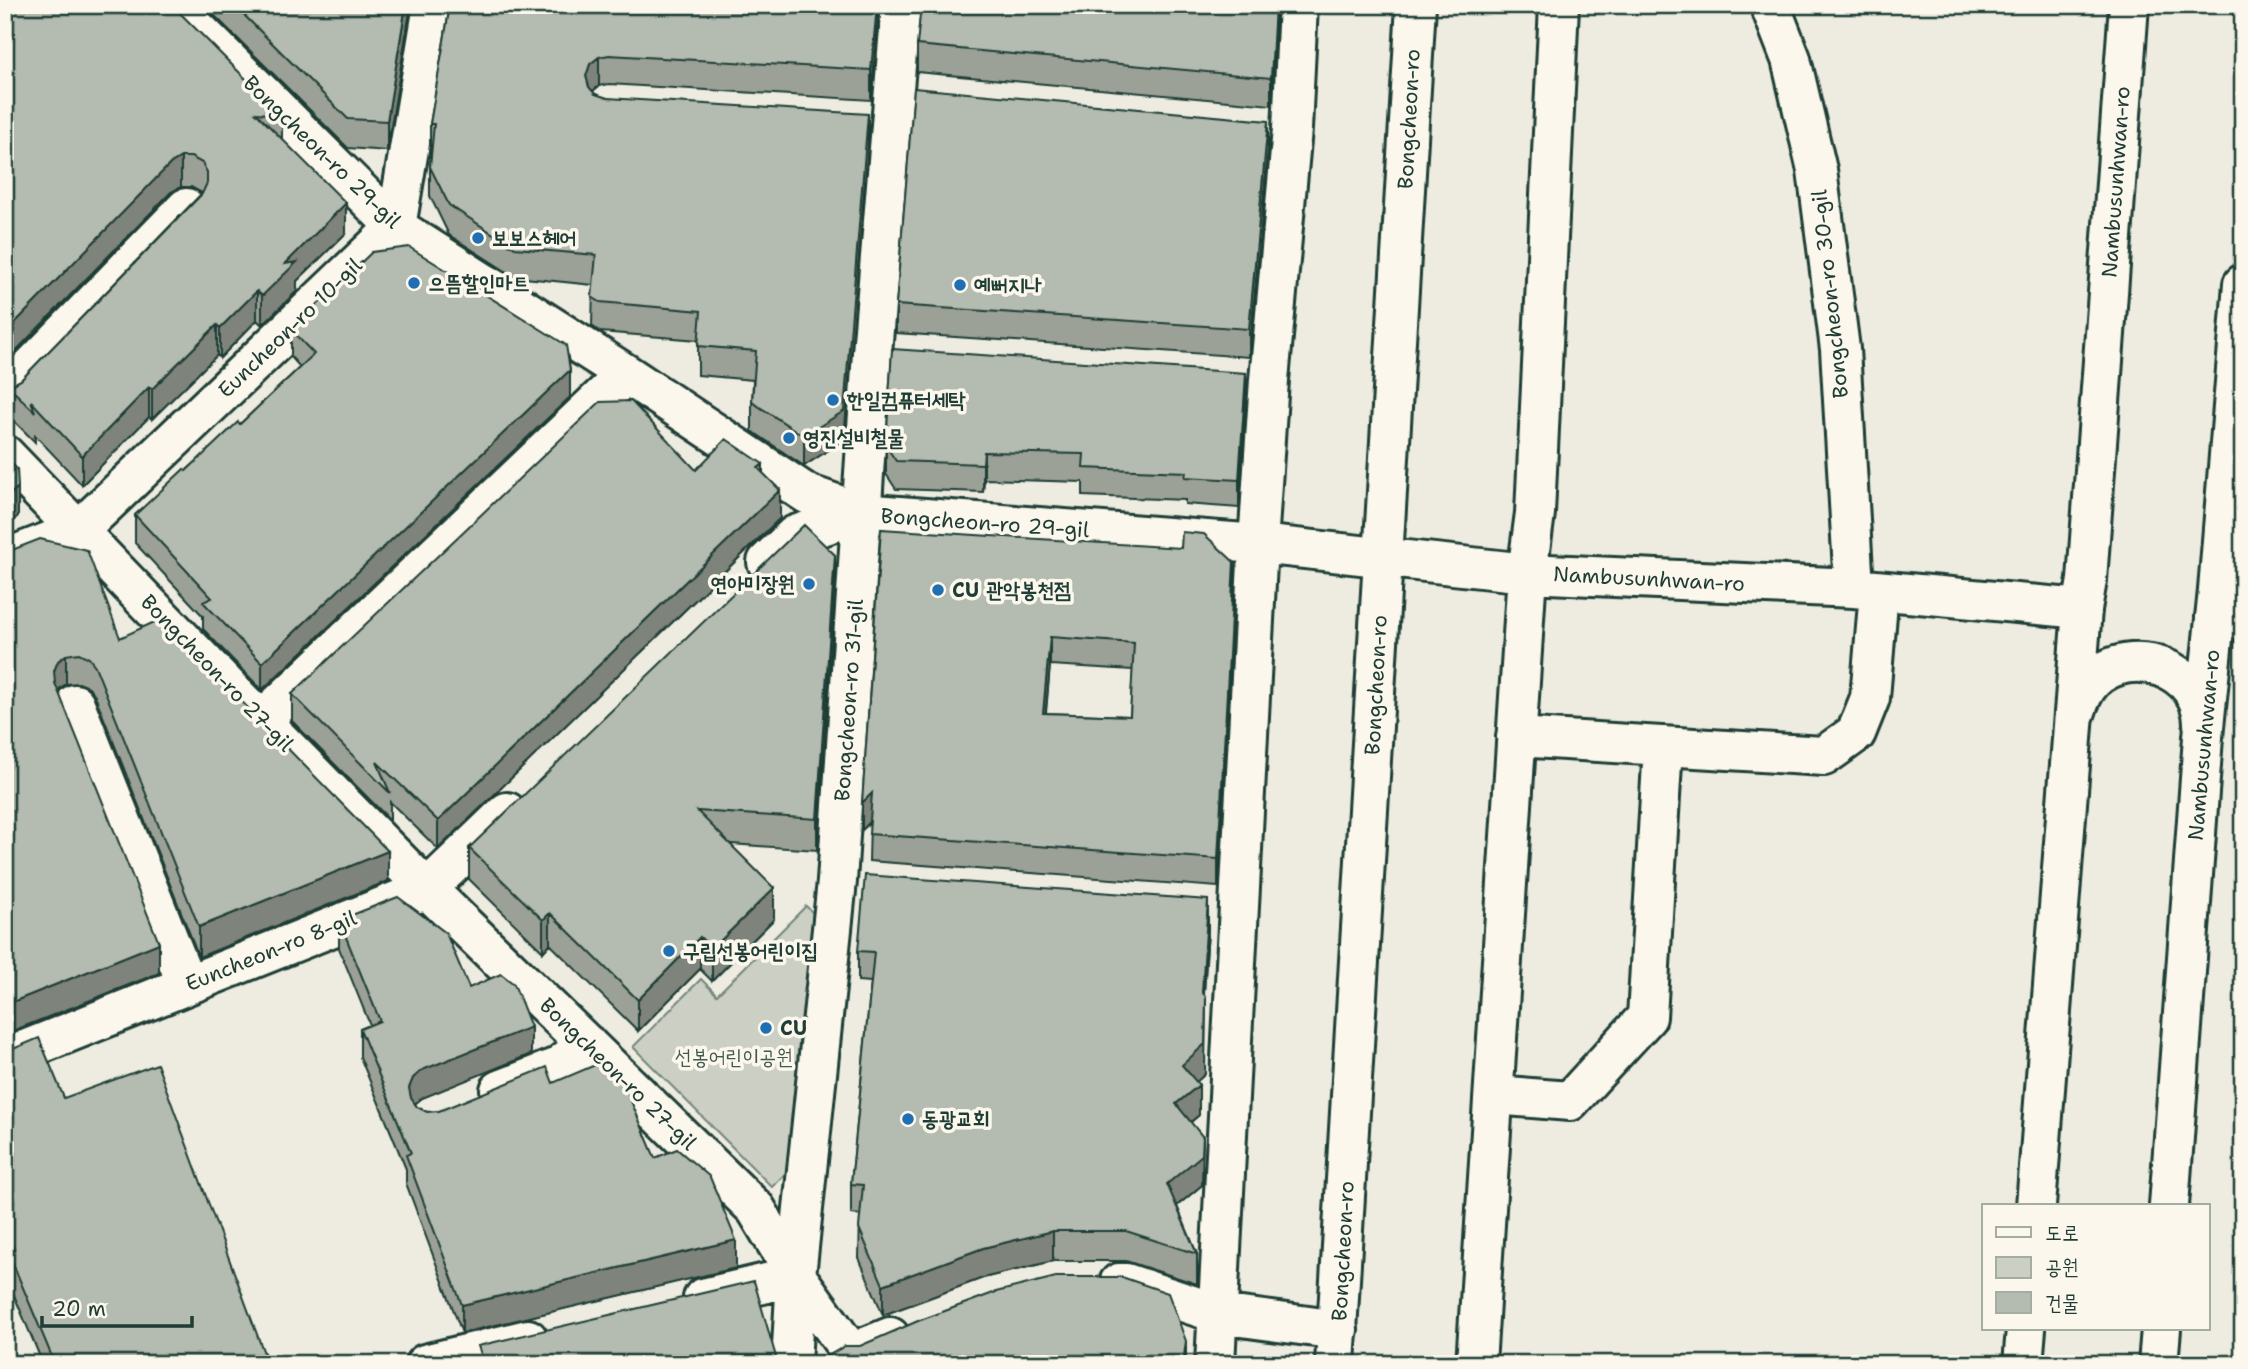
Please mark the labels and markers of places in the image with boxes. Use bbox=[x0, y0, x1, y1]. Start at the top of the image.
place label: 보보스헤어 bbox=[492, 224, 577, 252]
marker: 보보스헤어 bbox=[470, 230, 486, 246]
place label: 으뜸할인마트 bbox=[428, 269, 529, 297]
place label: 예뻐지나 bbox=[974, 271, 1042, 299]
marker: 으뜸할인마트 bbox=[406, 275, 422, 291]
marker: 예뻐지나 bbox=[952, 277, 968, 293]
place label: 한일컴퓨터세탁 bbox=[846, 386, 966, 414]
marker: 한일컴퓨터세탁 bbox=[825, 392, 841, 408]
place label: 영진설비철물 bbox=[803, 424, 904, 452]
marker: 영진설비철물 bbox=[781, 430, 797, 446]
place label: 연아미장원 bbox=[711, 570, 795, 598]
marker: 연아미장원 bbox=[801, 576, 817, 592]
place label: CU 관악봉천점 bbox=[952, 576, 1071, 604]
marker: CU 관악봉천점 bbox=[930, 582, 946, 598]
place label: 구립선봉어린이집 bbox=[683, 937, 818, 965]
marker: 구립선봉어린이집 bbox=[661, 943, 677, 959]
place label: CU bbox=[780, 1014, 807, 1042]
marker: CU bbox=[758, 1020, 774, 1036]
place label: 동광교회 bbox=[922, 1105, 990, 1133]
marker: 동광교회 bbox=[900, 1111, 916, 1127]

